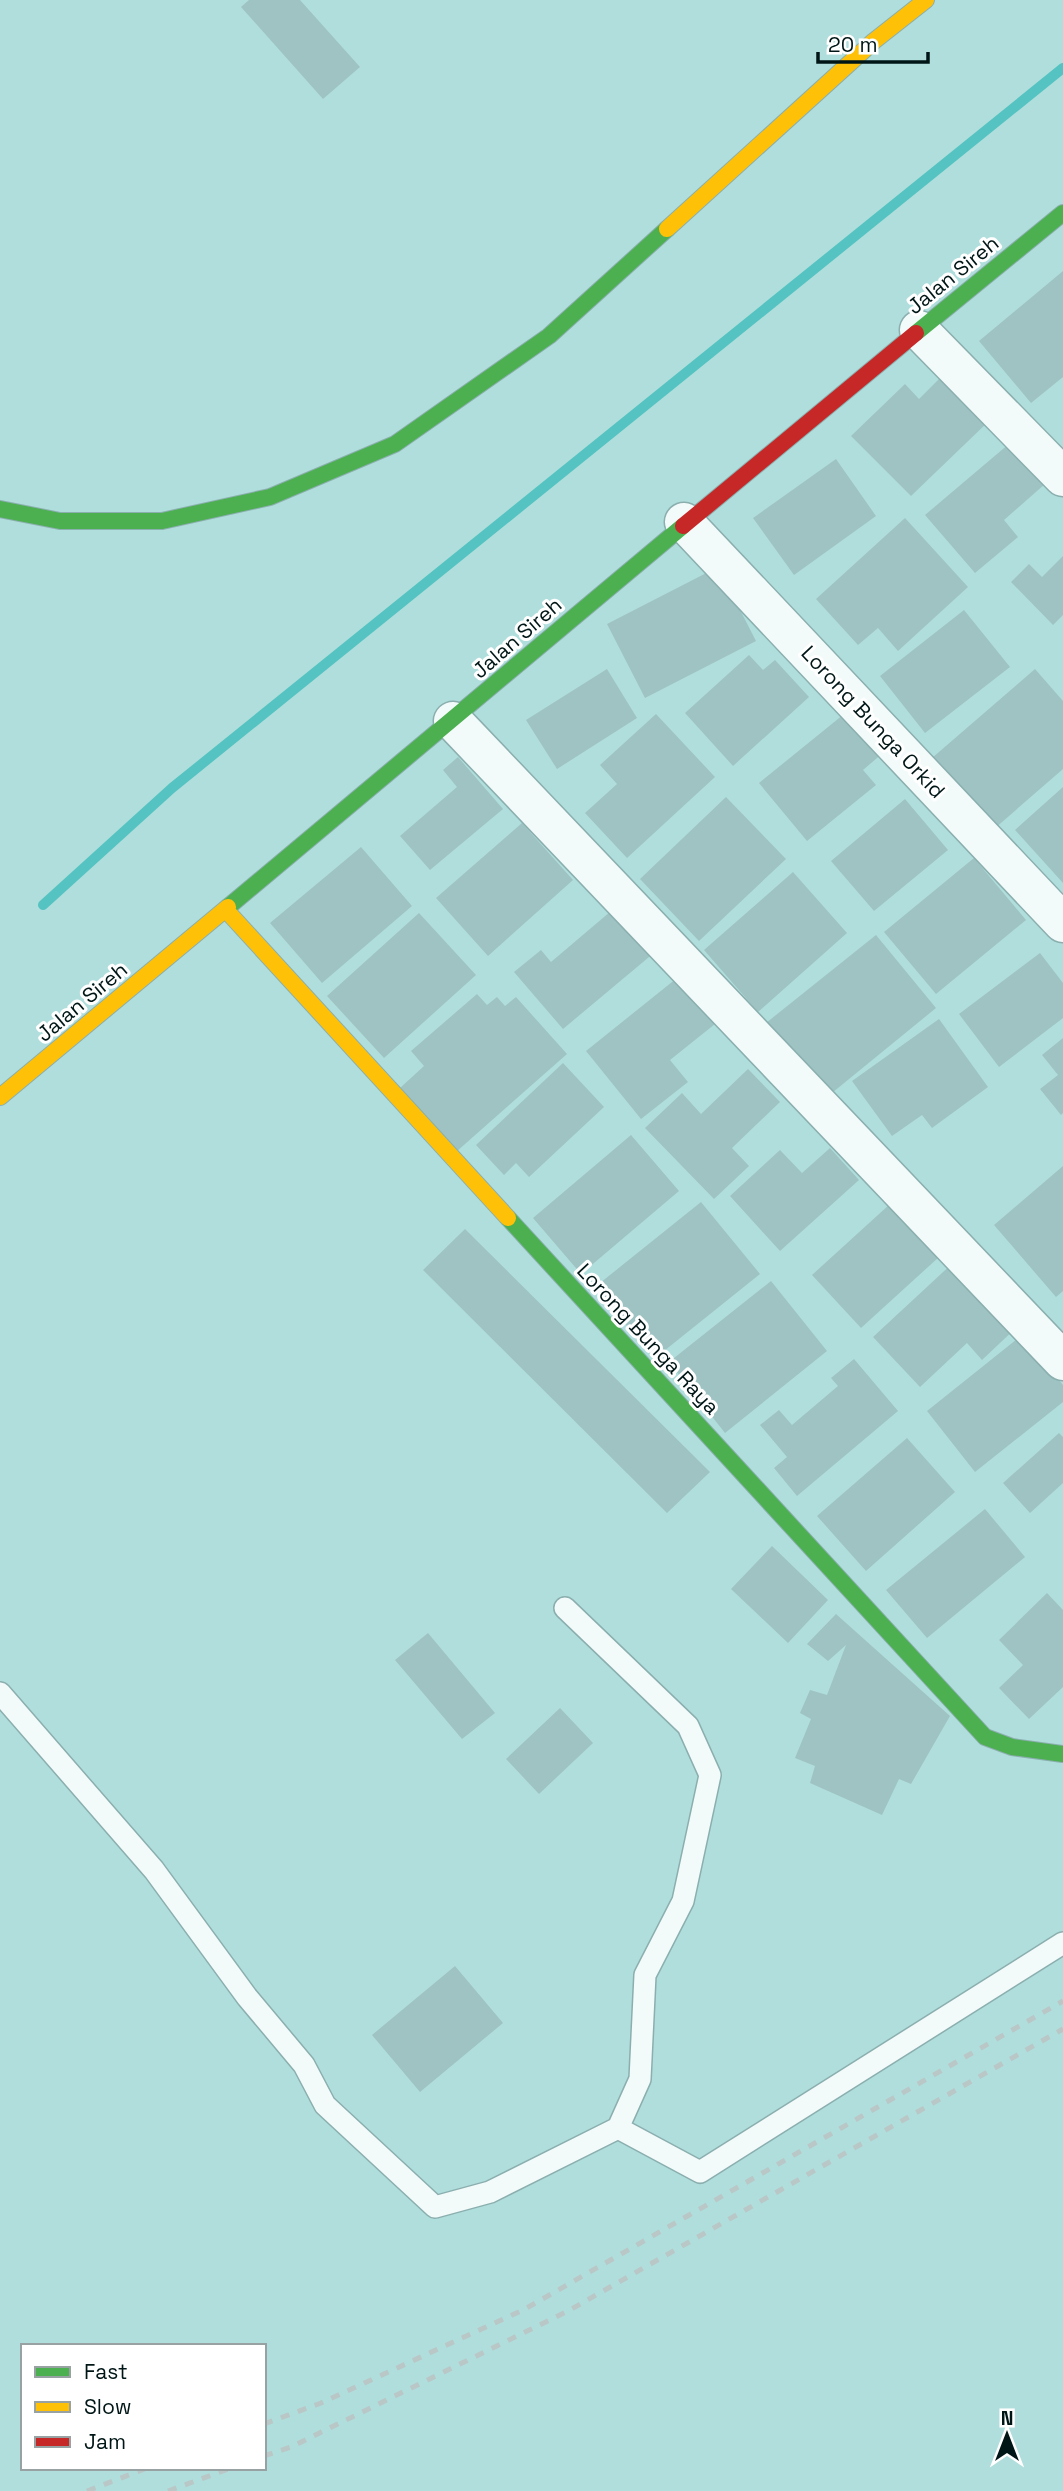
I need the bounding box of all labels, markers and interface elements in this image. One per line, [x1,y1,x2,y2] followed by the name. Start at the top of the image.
[818,21,928,65] scale bar
[828,31,878,58] text: 20 m
[901,229,1004,320] street label: Jalan Sireh
[466,591,567,684] street label: Jalan Sireh
[796,640,951,804] street label: Lorong Bunga Orkid
[31,956,133,1047] street label: Jalan Sireh
[571,1257,725,1420] street label: Lorong Bunga Raya
[21,2344,266,2470] legend
[84,2358,128,2385] text: Fast
[84,2393,132,2420] text: Slow
[972,2400,1042,2470] north arrow
[1001,2406,1013,2431] text: N
[84,2428,126,2455] text: Jam

